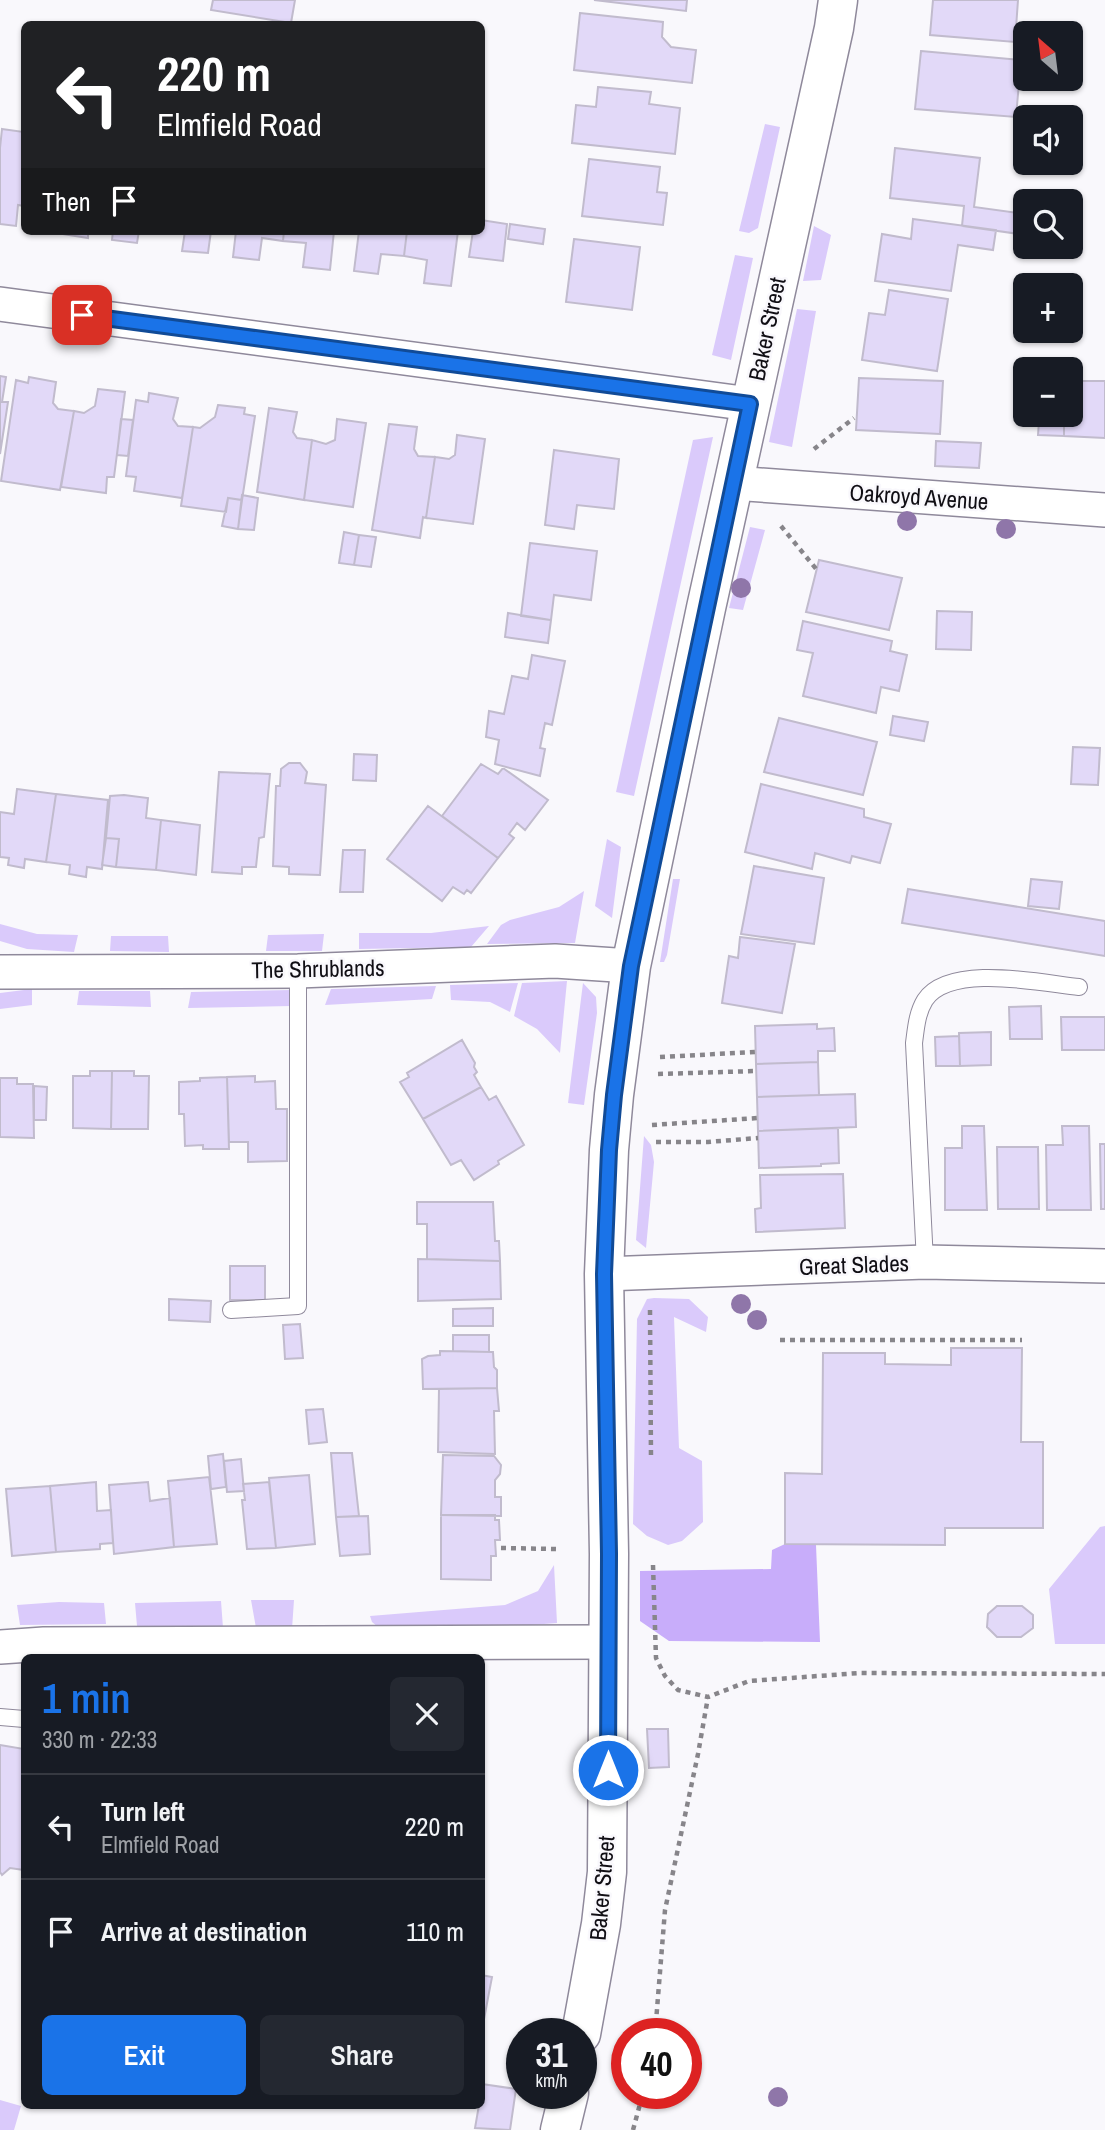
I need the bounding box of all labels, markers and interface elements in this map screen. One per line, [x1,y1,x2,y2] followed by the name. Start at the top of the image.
[1013,21,1083,91] north arrow
[1013,21,1083,427] map controls
[157,40,271,106] text: 220 m
[42,49,133,140] icon: left
[157,103,322,146] text: Elmfield Road
[1013,105,1083,175] button: sound
[105,182,143,220] icon: arrive
[42,184,91,219] text: Then
[1013,189,1083,259] button: search
[1013,273,1083,343] button: +
[740,274,793,383] street label: Baker Street
[52,285,112,345] pin
[63,296,101,334] icon: arrive
[1013,357,1083,427] button: −
[849,476,990,517] street label: Oakroyd Avenue
[251,952,385,985] street label: The Shrublands
[798,1247,910,1282] street label: Great Slades
[42,1670,131,1726] text: 1 min
[390,1677,464,1751] button: close
[42,1724,157,1755] text: 330 m · 22:33
[571,1733,645,1807] position arrow
[101,1794,185,1829] text: Turn left
[42,1808,80,1846] icon: left
[405,1809,464,1844] text: 220 m
[101,1829,219,1860] text: Elmfield Road
[581,1834,622,1942] street label: Baker Street
[42,1913,80,1951] icon: arrive
[101,1914,307,1949] text: Arrive at destination
[406,1914,464,1949] text: 110 m
[42,2015,246,2095] button: Exit
[260,2015,464,2095] button: Share
[611,2018,702,2109] speed limit sign: 40
[536,2031,567,2078] text: 31
[536,2068,568,2093] text: km/h

